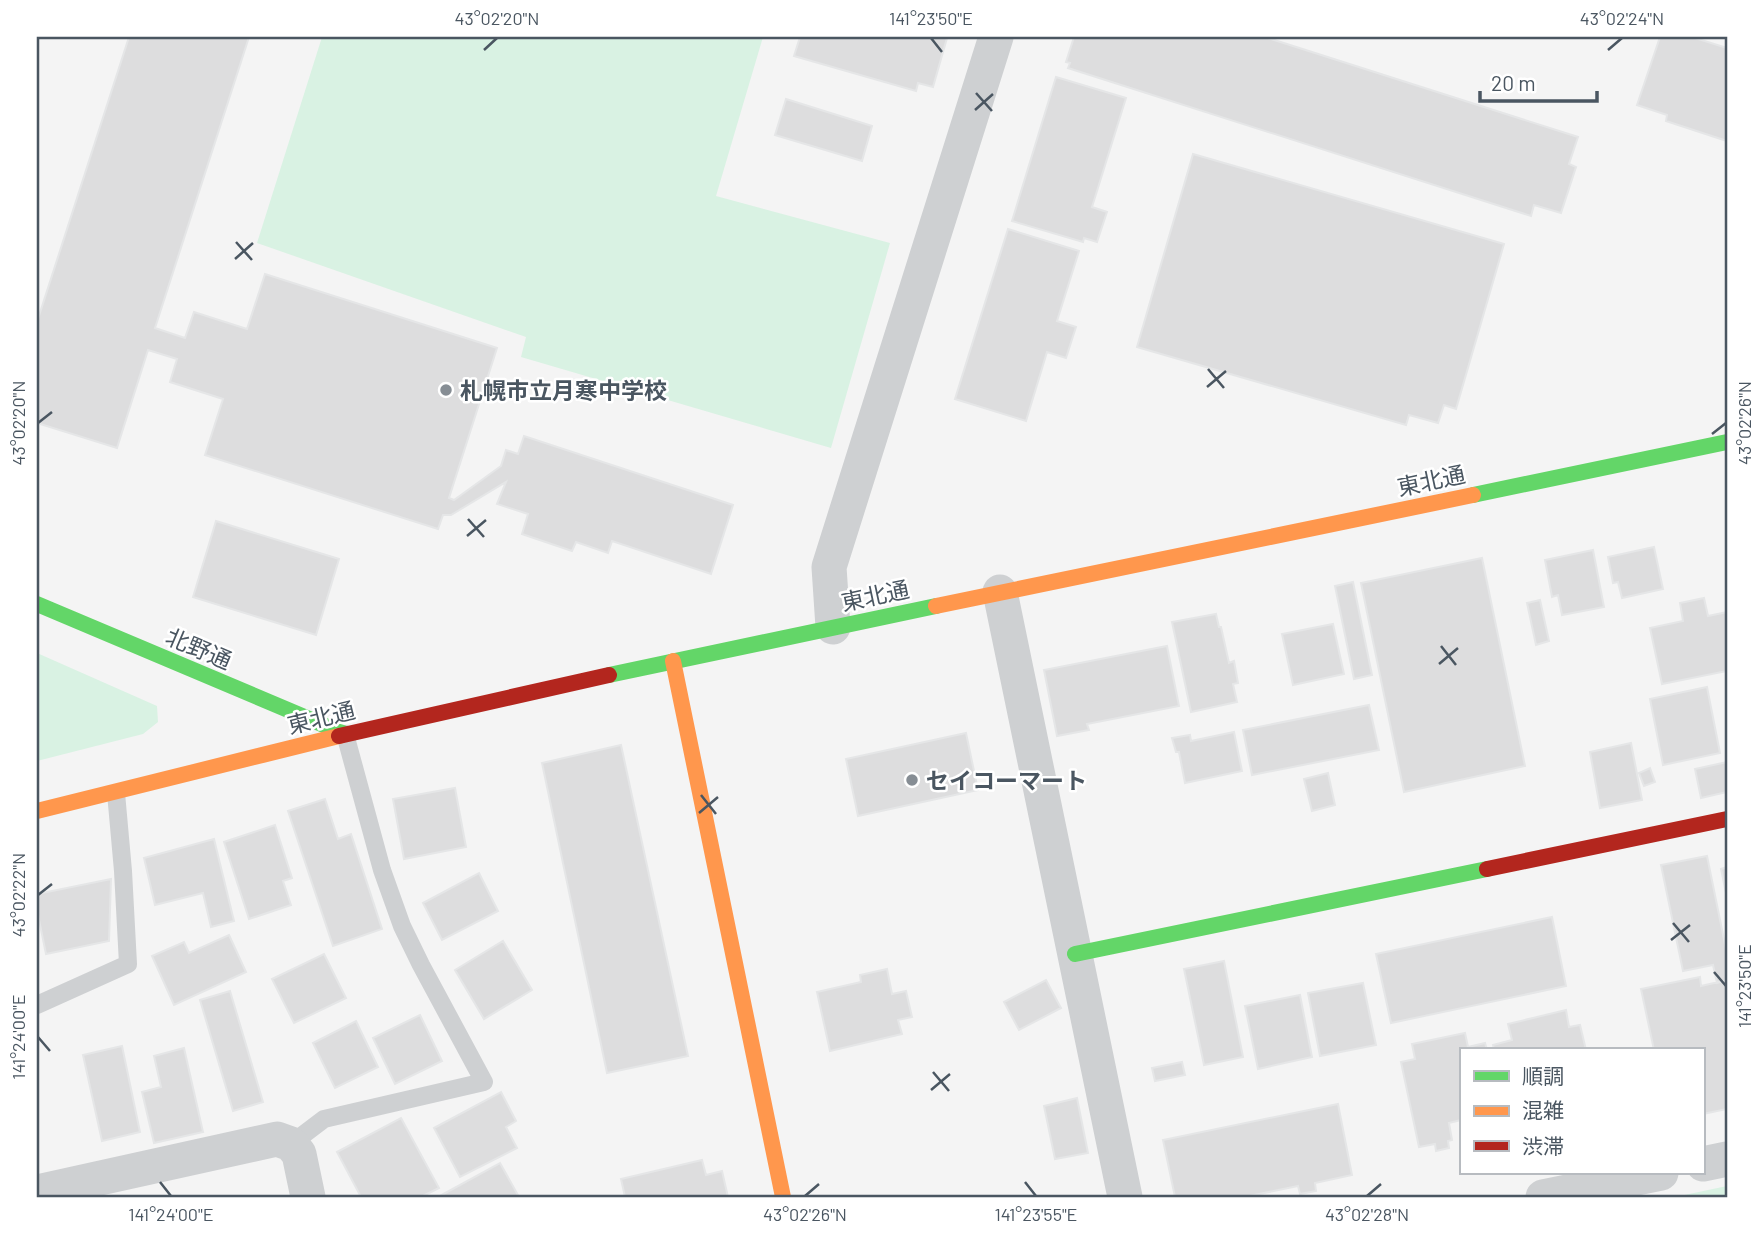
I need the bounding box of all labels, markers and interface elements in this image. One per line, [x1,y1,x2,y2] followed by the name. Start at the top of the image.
[455,7,539,29] text: 43°02'20"N
[889,7,973,29] text: 141°23'50"E
[1580,7,1664,29] text: 43°02'24"N
[1480,60,1598,104] scale bar
[1491,70,1536,95] text: 20 m
[460,376,667,404] place label: 札幌市立月寒中学校
[7,381,29,465] text: 43°02'20"N
[1733,381,1755,465] text: 43°02'26"N
[438,382,454,398] marker: 札幌市立月寒中学校
[1394,459,1468,501] street label: 東北通
[838,574,912,616] street label: 東北通
[162,622,236,674] street label: 北野通
[284,695,358,739] street label: 東北通
[926,766,1087,794] place label: セイコーマート
[904,772,920,788] marker: セイコーマート
[7,853,29,937] text: 43°02'22"N
[1733,944,1755,1028] text: 141°23'50"E
[7,994,29,1080] text: 141°24'00"E
[1460,1048,1704,1174] legend
[1522,1063,1564,1088] text: 順調
[1522,1097,1564,1122] text: 混雑
[1522,1133,1564,1158] text: 渋滞
[128,1203,214,1225] text: 141°24'00"E
[763,1203,847,1225] text: 43°02'26"N
[994,1203,1078,1225] text: 141°23'55"E
[1325,1203,1409,1225] text: 43°02'28"N

